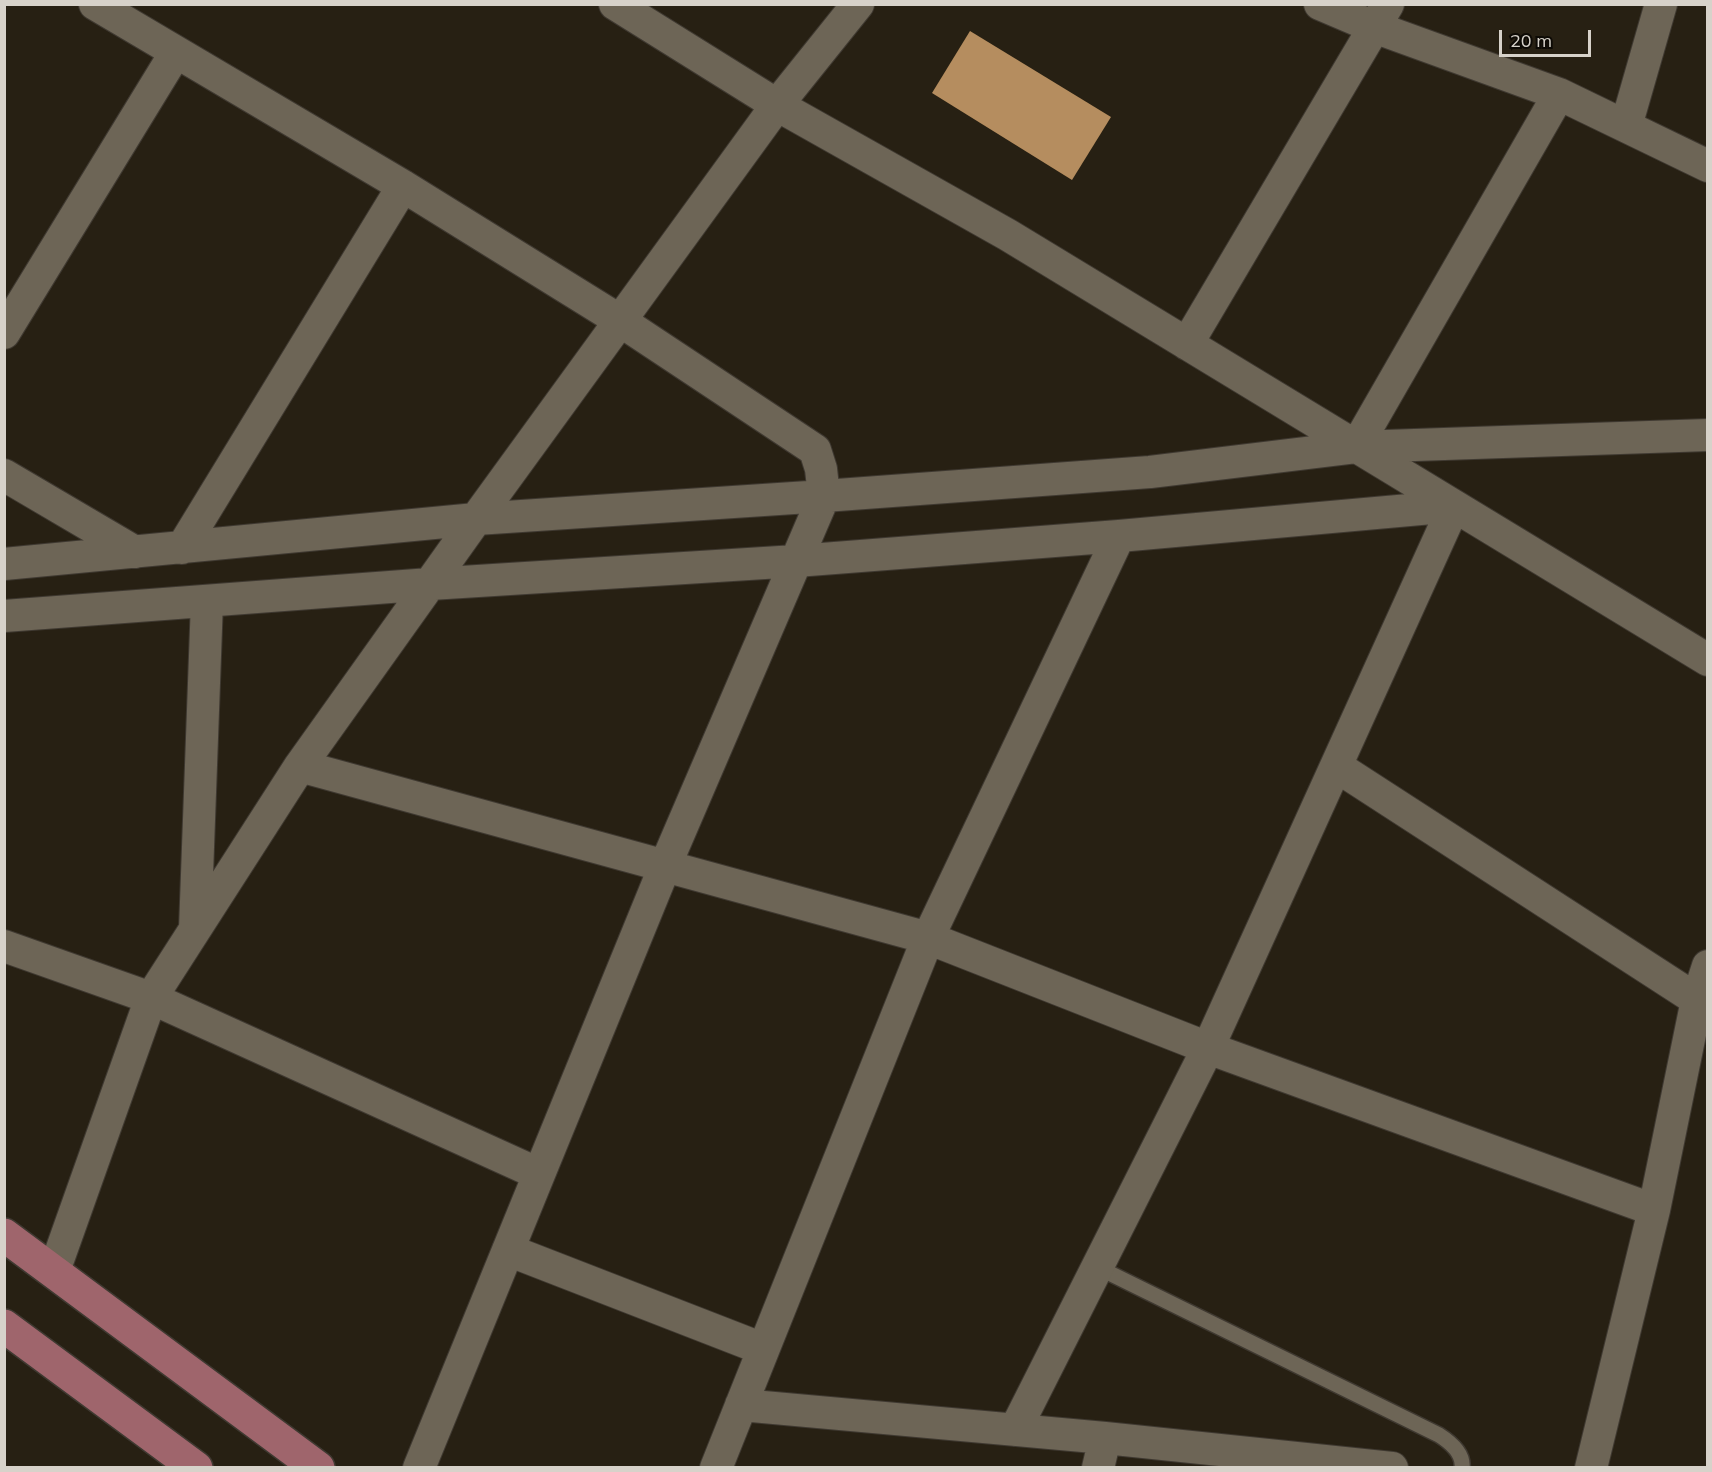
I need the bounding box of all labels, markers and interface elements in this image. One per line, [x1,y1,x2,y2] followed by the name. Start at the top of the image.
[1502,18,1594,56] scale bar
[1510,29,1552,52] text: 20 m

